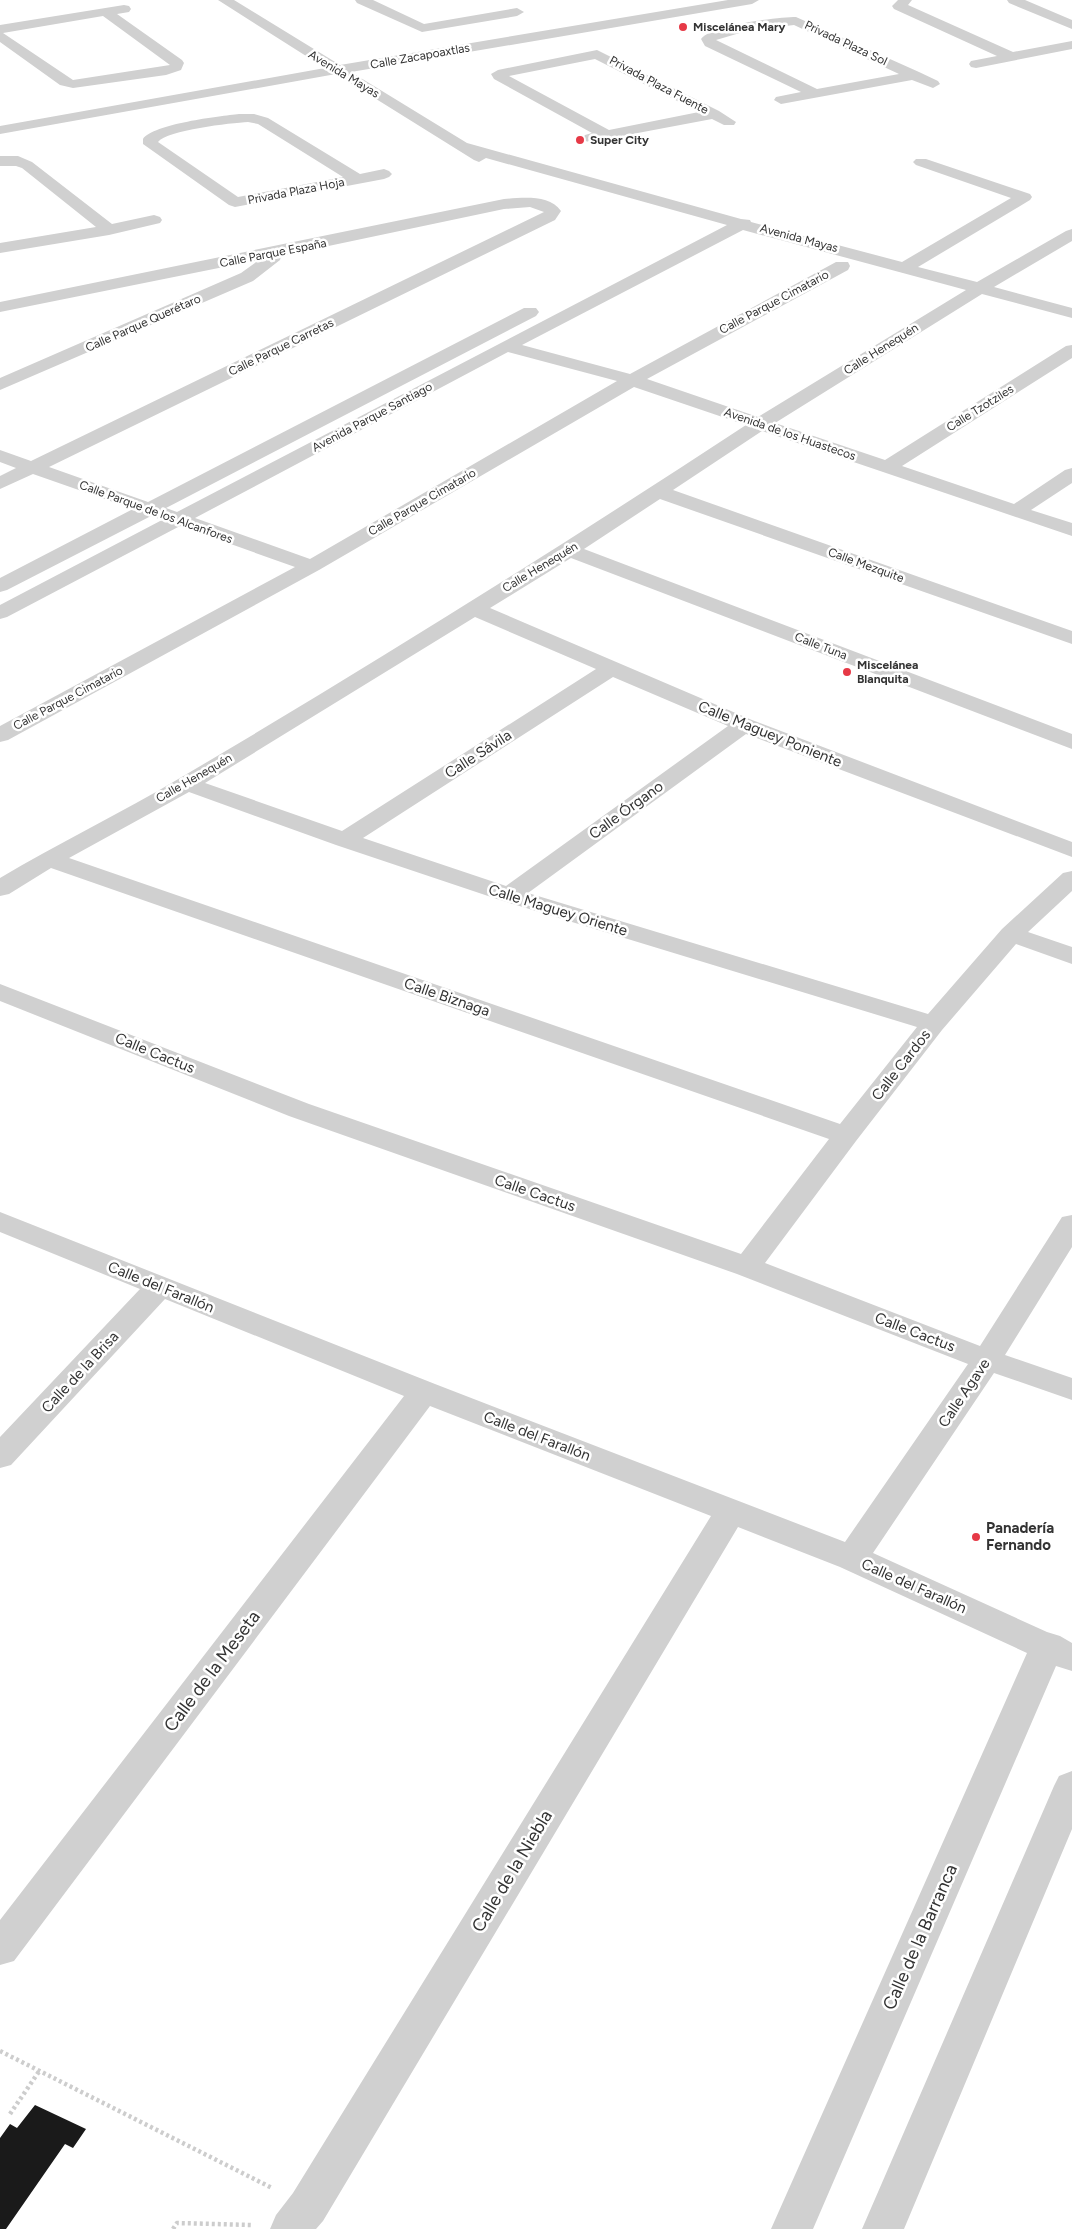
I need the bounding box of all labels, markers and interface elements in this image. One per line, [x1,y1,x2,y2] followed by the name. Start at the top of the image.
[802,18,890,68] street label: Privada Plaza Sol
[693,20,785,34] place label: Miscelánea Mary
[677,21,689,33] marker: Miscelánea Mary
[369,40,471,72] street label: Calle Zacapoaxtlas
[306,47,382,101] street label: Avenida Mayas
[607,53,711,117] street label: Privada Plaza Fuente
[590,133,649,147] place label: Super City
[574,134,586,146] marker: Super City
[247,175,345,207] street label: Privada Plaza Hoja
[758,221,840,255] street label: Avenida Mayas
[218,236,328,270] street label: Calle Parque España
[717,267,831,337] street label: Calle Parque Cimatario
[83,291,203,355] street label: Calle Parque Querétaro
[226,315,336,379] street label: Calle Parque Carretas
[841,320,921,378] street label: Calle Henequén
[310,379,434,455] street label: Avenida Parque Santiago
[944,382,1017,434] street label: Calle Tzotziles
[722,405,858,463] street label: Avenida de los Huastecos
[366,465,478,539] street label: Calle Parque Cimatario
[77,478,235,546] street label: Calle Parque de los Alcanfores
[500,539,580,595] street label: Calle Henequén
[826,545,906,585] street label: Calle Mezquite
[793,630,849,662] street label: Calle Tuna
[857,658,918,686] place label: Miscelánea Blanquita
[11,663,125,733] street label: Calle Parque Cimatario
[841,666,853,678] marker: Miscelánea Blanquita
[695,697,845,771] street label: Calle Maguey Poniente
[441,726,515,782] street label: Calle Sávila
[154,750,235,805] street label: Calle Henequén
[585,777,667,843] street label: Calle Órgano
[486,880,630,940] street label: Calle Maguey Oriente
[402,974,492,1020] street label: Calle Biznaga
[868,1026,934,1104] street label: Calle Cardos
[112,1029,198,1077] street label: Calle Cactus
[492,1171,578,1215] street label: Calle Cactus
[105,1257,217,1317] street label: Calle del Farallón
[872,1308,958,1356] street label: Calle Cactus
[38,1328,122,1416] street label: Calle de la Brisa
[934,1355,994,1431] street label: Calle Agave
[481,1407,593,1465] street label: Calle del Farallón
[986,1519,1054,1554] place label: Panadería Fernando
[970,1531,982,1543] marker: Panadería Fernando
[859,1555,969,1617] street label: Calle del Farallón
[159,1606,265,1736] street label: Calle de la Meseta
[467,1806,557,1936] street label: Calle de la Niebla
[878,1861,962,2013] street label: Calle de la Barranca

